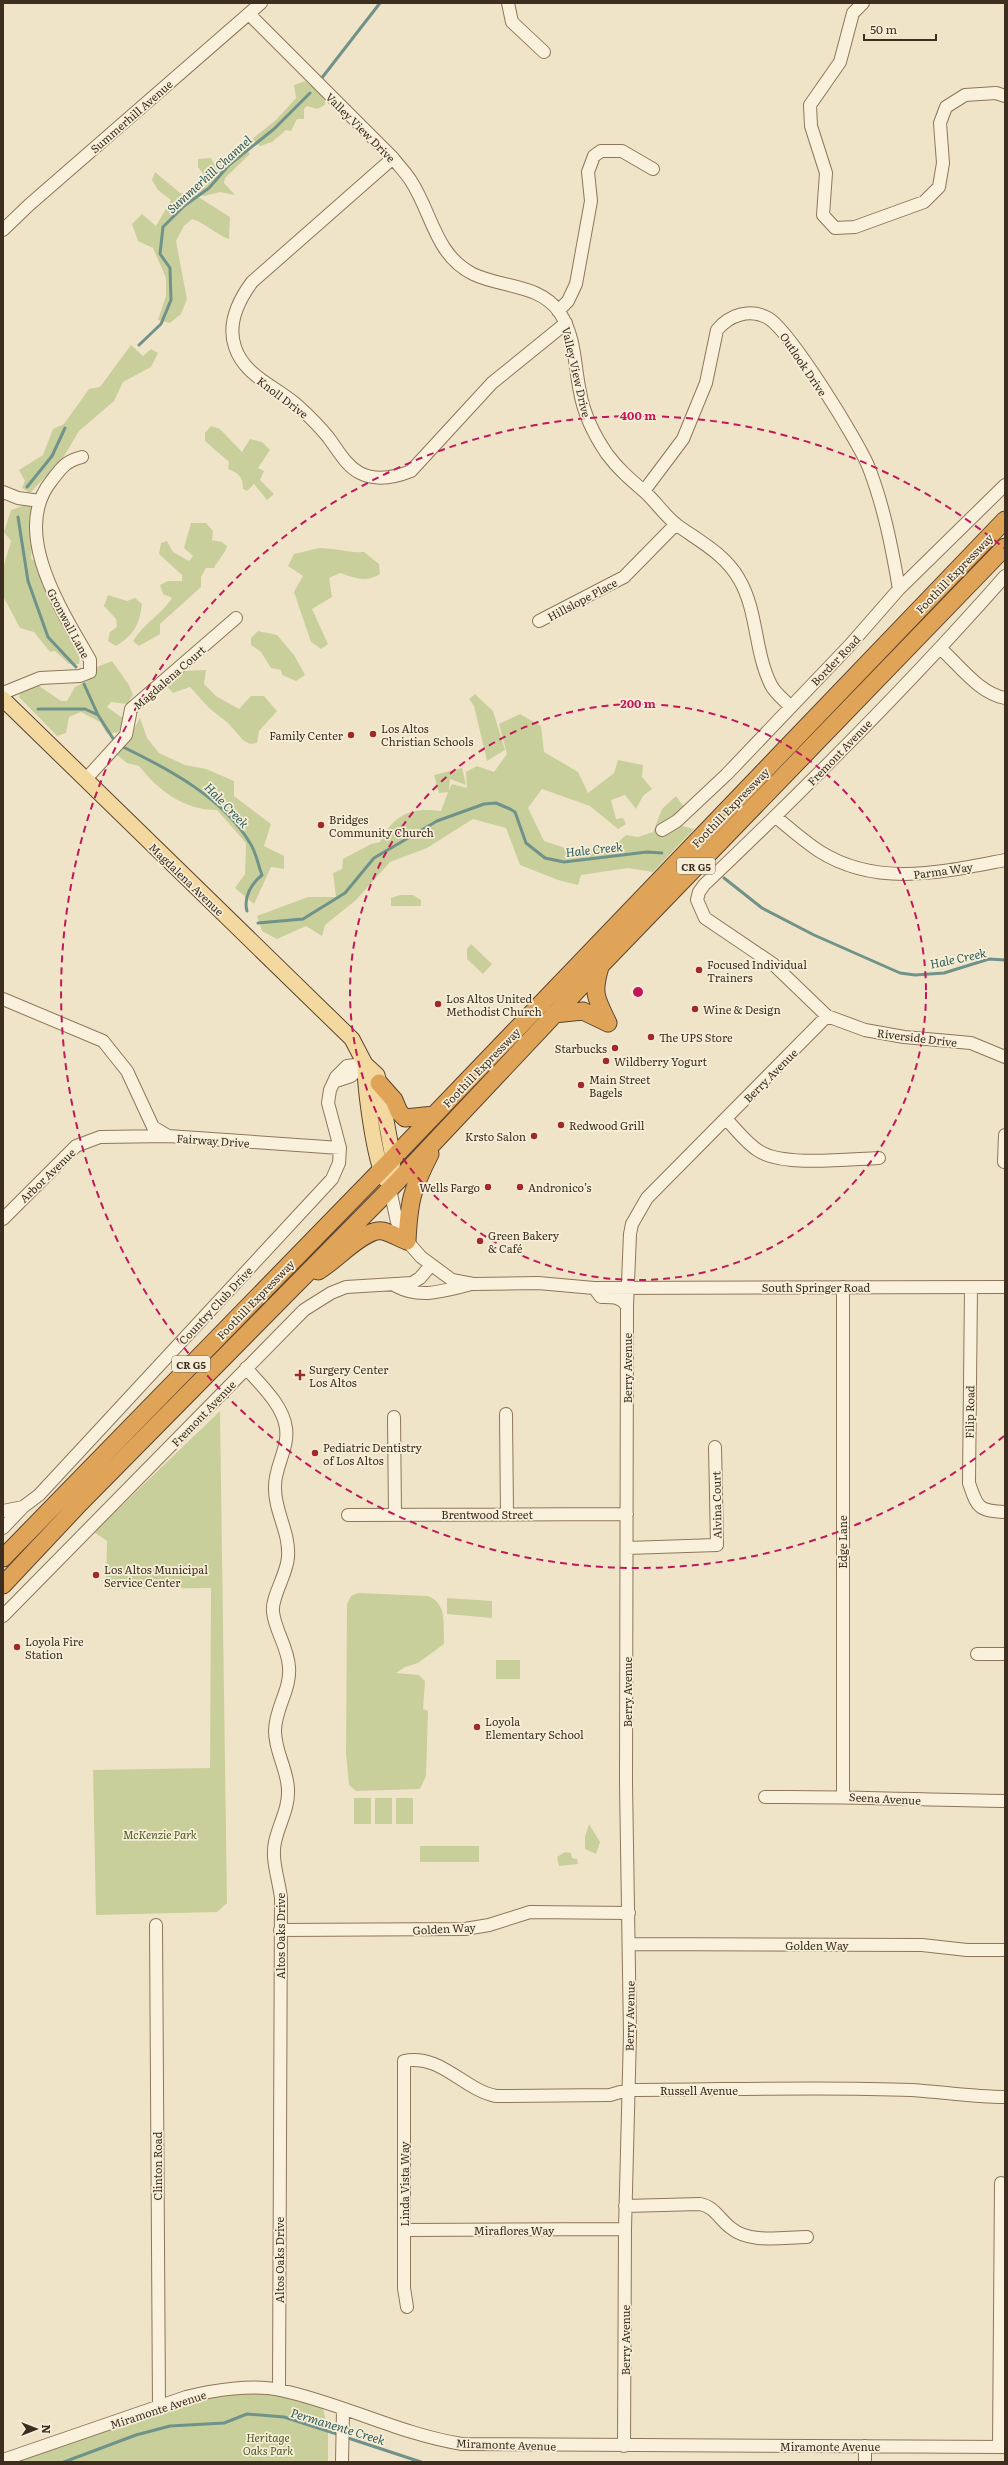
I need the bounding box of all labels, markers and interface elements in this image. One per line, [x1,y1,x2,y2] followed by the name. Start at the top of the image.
[864,16,936,42] scale bar
[870,20,897,38] text: 50 m
[86,76,176,156] street label: Summerhill Avenue
[323,89,400,166] street label: Valley View Drive
[163,130,256,217] water label: Summerhill Channel
[559,325,595,419] street label: Valley View Drive
[777,329,831,399] street label: Outlook Drive
[254,372,312,422] street label: Knoll Drive
[620,406,656,424] text: 400 m
[912,529,997,617] street label: Foothill Expressway
[544,574,620,624] street label: Hillslope Place
[44,585,94,661] street label: Gronwall Lane
[807,631,864,689] street label: Border Road
[130,641,209,713] street label: Magdalena Court
[620,694,656,712] text: 200 m
[803,715,875,789] street label: Fremont Avenue
[381,720,474,749] place label: Los Altos Christian Schools
[269,727,344,743] place label: Family Center
[368,729,378,739] marker: Los Altos Christian Schools
[346,730,356,740] marker: Family Center
[688,763,773,851] street label: Foothill Expressway
[201,778,254,832] water label: Hale Creek
[329,811,434,840] place label: Bridges Community Church
[316,820,326,830] marker: Bridges Community Church
[565,837,624,861] water label: Hale Creek
[146,839,228,919] street label: Magdalena Avenue
[677,858,715,874] road number: CR G5
[912,858,974,882] street label: Parma Way
[928,943,988,973] water label: Hale Creek
[707,956,807,985] place label: Focused Individual Trainers
[694,965,704,975] marker: Focused Individual Trainers
[631,985,645,999] centre of rings
[446,990,542,1019] place label: Los Altos United Methodist Church
[433,999,443,1009] marker: Los Altos United Methodist Church
[703,1001,781,1017] place label: Wine & Design
[690,1004,700,1014] marker: Wine & Design
[439,1023,524,1111] street label: Foothill Expressway
[876,1024,958,1050] street label: Riverside Drive
[659,1029,733,1045] place label: The UPS Store
[646,1032,656,1042] marker: The UPS Store
[555,1040,607,1056] place label: Starbucks
[610,1043,620,1053] marker: Starbucks
[739,1044,801,1106] street label: Berry Avenue
[614,1053,708,1069] place label: Wildberry Yogurt
[601,1056,611,1066] marker: Wildberry Yogurt
[589,1071,651,1100] place label: Main Street Bagels
[576,1080,586,1090] marker: Main Street Bagels
[569,1117,645,1133] place label: Redwood Grill
[556,1120,566,1130] marker: Redwood Grill
[465,1128,526,1144] place label: Krsto Salon
[176,1129,250,1151] street label: Fairway Drive
[529,1131,539,1141] marker: Krsto Salon
[16,1144,79,1206] street label: Arbor Avenue
[419,1179,480,1195] place label: Wells Fargo
[528,1179,591,1195] place label: Andronico’s
[483,1182,493,1192] marker: Wells Fargo
[515,1182,525,1192] marker: Andronico’s
[488,1227,560,1256] place label: Green Bakery & Café
[475,1236,485,1246] marker: Green Bakery & Café
[213,1255,298,1343] street label: Foothill Expressway
[175,1262,256,1348] street label: Country Club Drive
[762,1279,871,1295] street label: South Springer Road
[619,1332,635,1403] street label: Berry Avenue
[172,1356,210,1372] road number: CR G5
[309,1361,389,1390] place label: Surgery Center Los Altos
[294,1369,306,1381] marker: Surgery Center Los Altos
[167,1376,239,1450] street label: Fremont Avenue
[961,1385,977,1439] street label: Filip Road
[323,1439,422,1468] place label: Pediatric Dentistry of Los Altos
[310,1448,320,1458] marker: Pediatric Dentistry of Los Altos
[707,1470,725,1539] street label: Alvina Court
[441,1506,533,1522] street label: Brentwood Street
[834,1515,850,1569] street label: Edge Lane
[104,1561,208,1590] place label: Los Altos Municipal Service Center
[91,1570,101,1580] marker: Los Altos Municipal Service Center
[25,1633,84,1662] place label: Loyola Fire Station
[12,1642,22,1652] marker: Loyola Fire Station
[619,1656,635,1727] street label: Berry Avenue
[485,1713,584,1742] place label: Loyola Elementary School
[472,1722,482,1732] marker: Loyola Elementary School
[849,1788,922,1808] street label: Seena Avenue
[123,1826,197,1842] park label: McKenzie Park
[272,1892,288,1979] street label: Altos Oaks Drive
[412,1918,477,1938] street label: Golden Way
[785,1937,849,1953] street label: Golden Way
[620,1980,638,2051] street label: Berry Avenue
[660,2082,738,2098] street label: Russell Avenue
[149,2131,165,2200] street label: Clinton Road
[396,2141,412,2227] street label: Linda Vista Way
[271,2216,287,2303] street label: Altos Oaks Drive
[474,2222,555,2238] street label: Miraflores Way
[617,2304,633,2375] street label: Berry Avenue
[108,2386,208,2432] street label: Miramonte Avenue
[288,2403,388,2449] water label: Permanente Creek
[16,2409,56,2449] north arrow
[39,2424,55,2434] text: N
[243,2429,293,2458] park label: Heritage Oaks Park
[456,2434,557,2454] street label: Miramonte Avenue
[780,2438,880,2454] street label: Miramonte Avenue

